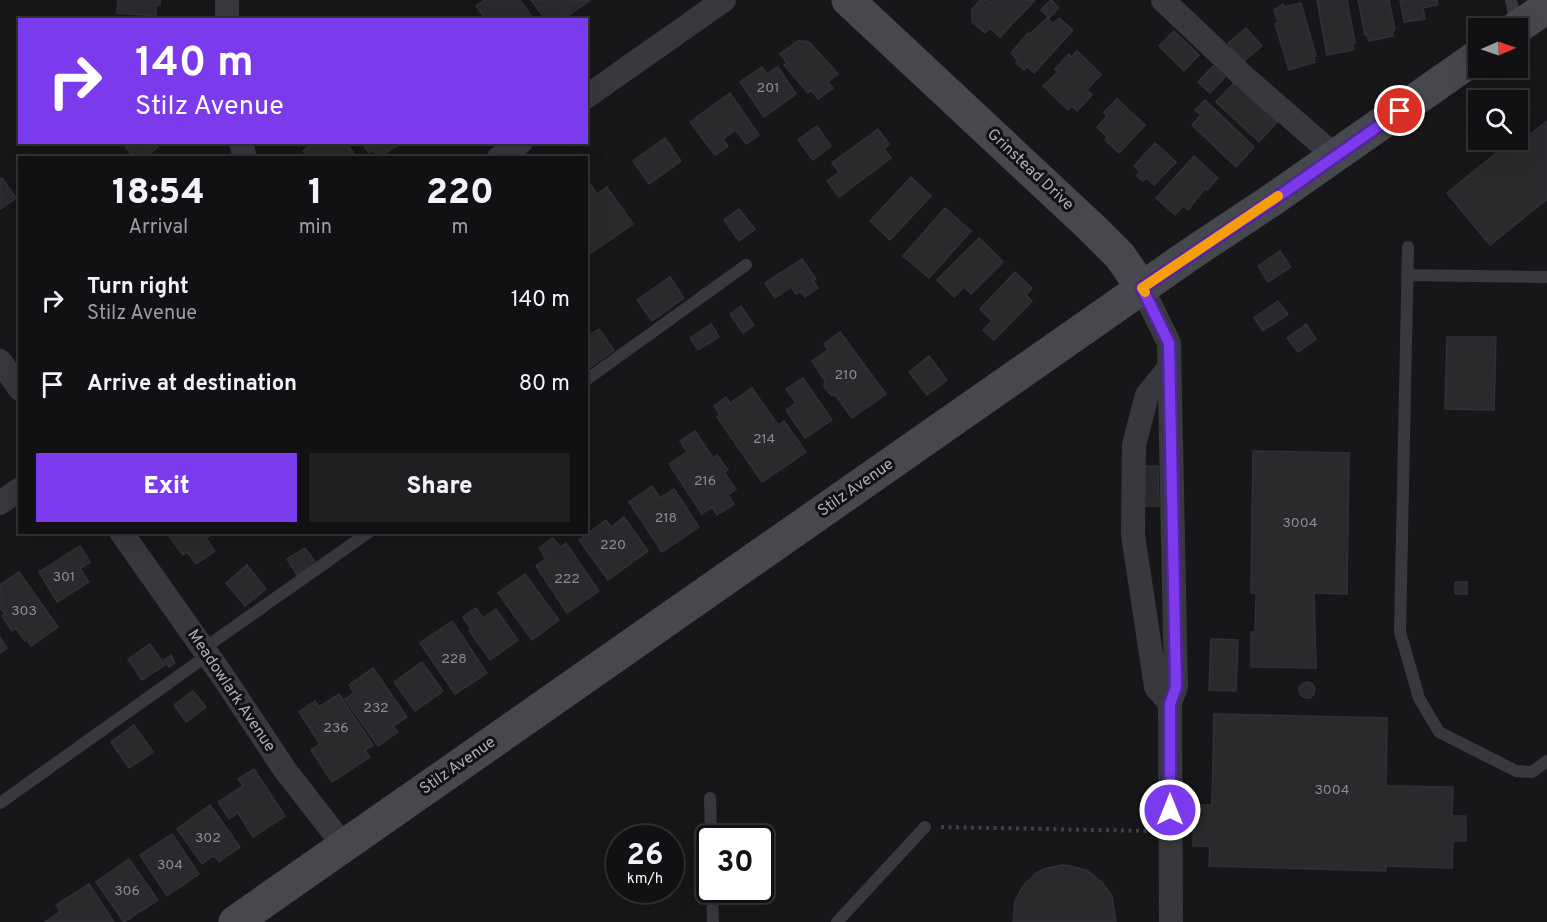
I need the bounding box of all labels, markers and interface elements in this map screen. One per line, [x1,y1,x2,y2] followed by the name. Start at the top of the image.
[1468,18,1528,78] north arrow
[1468,18,1528,150] map controls
[135,38,254,91] text: 140 m
[36,42,114,120] icon: right
[757,80,779,97] house number: 201
[1374,85,1425,136] pin
[135,90,284,124] text: Stilz Avenue
[1468,90,1528,150] button: search
[1383,94,1416,127] icon: arrive
[982,125,1078,215] street label: Grinstead Drive
[112,171,205,217] text: 18:54
[308,171,323,217] text: 1
[426,171,494,217] text: 220
[129,215,188,241] text: Arrival
[299,215,332,241] text: min
[451,215,468,241] text: m
[87,274,189,301] text: Turn right
[36,284,69,317] icon: right
[511,287,570,314] text: 140 m
[87,301,197,327] text: Stilz Avenue
[835,367,857,384] house number: 210
[36,368,69,401] icon: arrive
[87,371,297,398] text: Arrive at destination
[519,371,570,398] text: 80 m
[753,431,775,448] house number: 214
[36,453,297,522] button: Exit
[309,453,570,522] button: Share
[814,455,898,521] street label: Stilz Avenue
[694,473,716,490] house number: 216
[655,510,677,527] house number: 218
[1283,515,1317,532] house number: 3004
[600,537,626,554] house number: 220
[53,569,75,586] house number: 301
[554,571,580,588] house number: 222
[11,603,37,620] house number: 303
[183,626,279,756] street label: Meadowlark Avenue
[441,651,467,668] house number: 228
[363,700,389,717] house number: 232
[323,720,349,737] house number: 236
[416,733,500,799] street label: Stilz Avenue
[1138,778,1202,842] position arrow
[1315,782,1349,799] house number: 3004
[696,825,774,903] speed limit sign: 30
[195,830,221,847] house number: 302
[627,838,663,875] text: 26
[157,857,183,874] house number: 304
[627,870,663,889] text: km/h
[114,883,140,900] house number: 306

